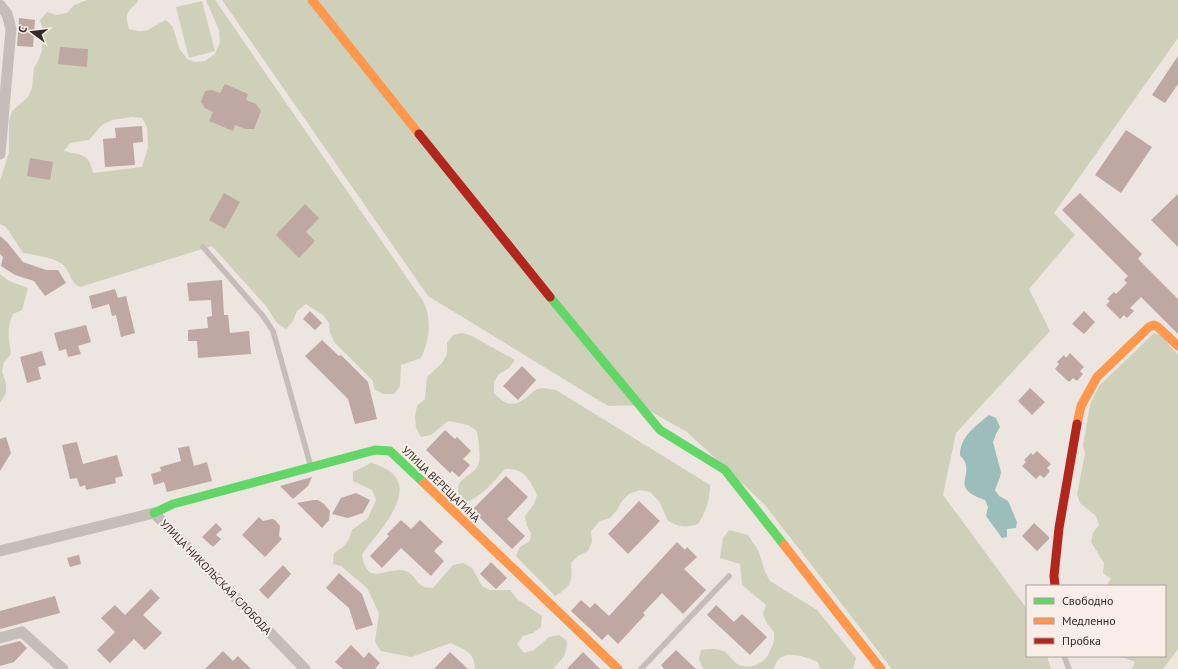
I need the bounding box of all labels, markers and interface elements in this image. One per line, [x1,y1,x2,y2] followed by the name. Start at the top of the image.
[12,12,52,52] north arrow
[15,25,30,34] text: С
[399,443,484,525] street label: УЛИЦА ВЕРЕЩАГИНА
[157,517,275,638] street label: УЛИЦА НИКОЛЬСКАЯ СЛОБОДА
[1026,585,1166,657] legend
[1062,593,1113,608] text: Свободно
[1062,613,1116,628] text: Медленно
[1062,633,1101,648] text: Пробка

